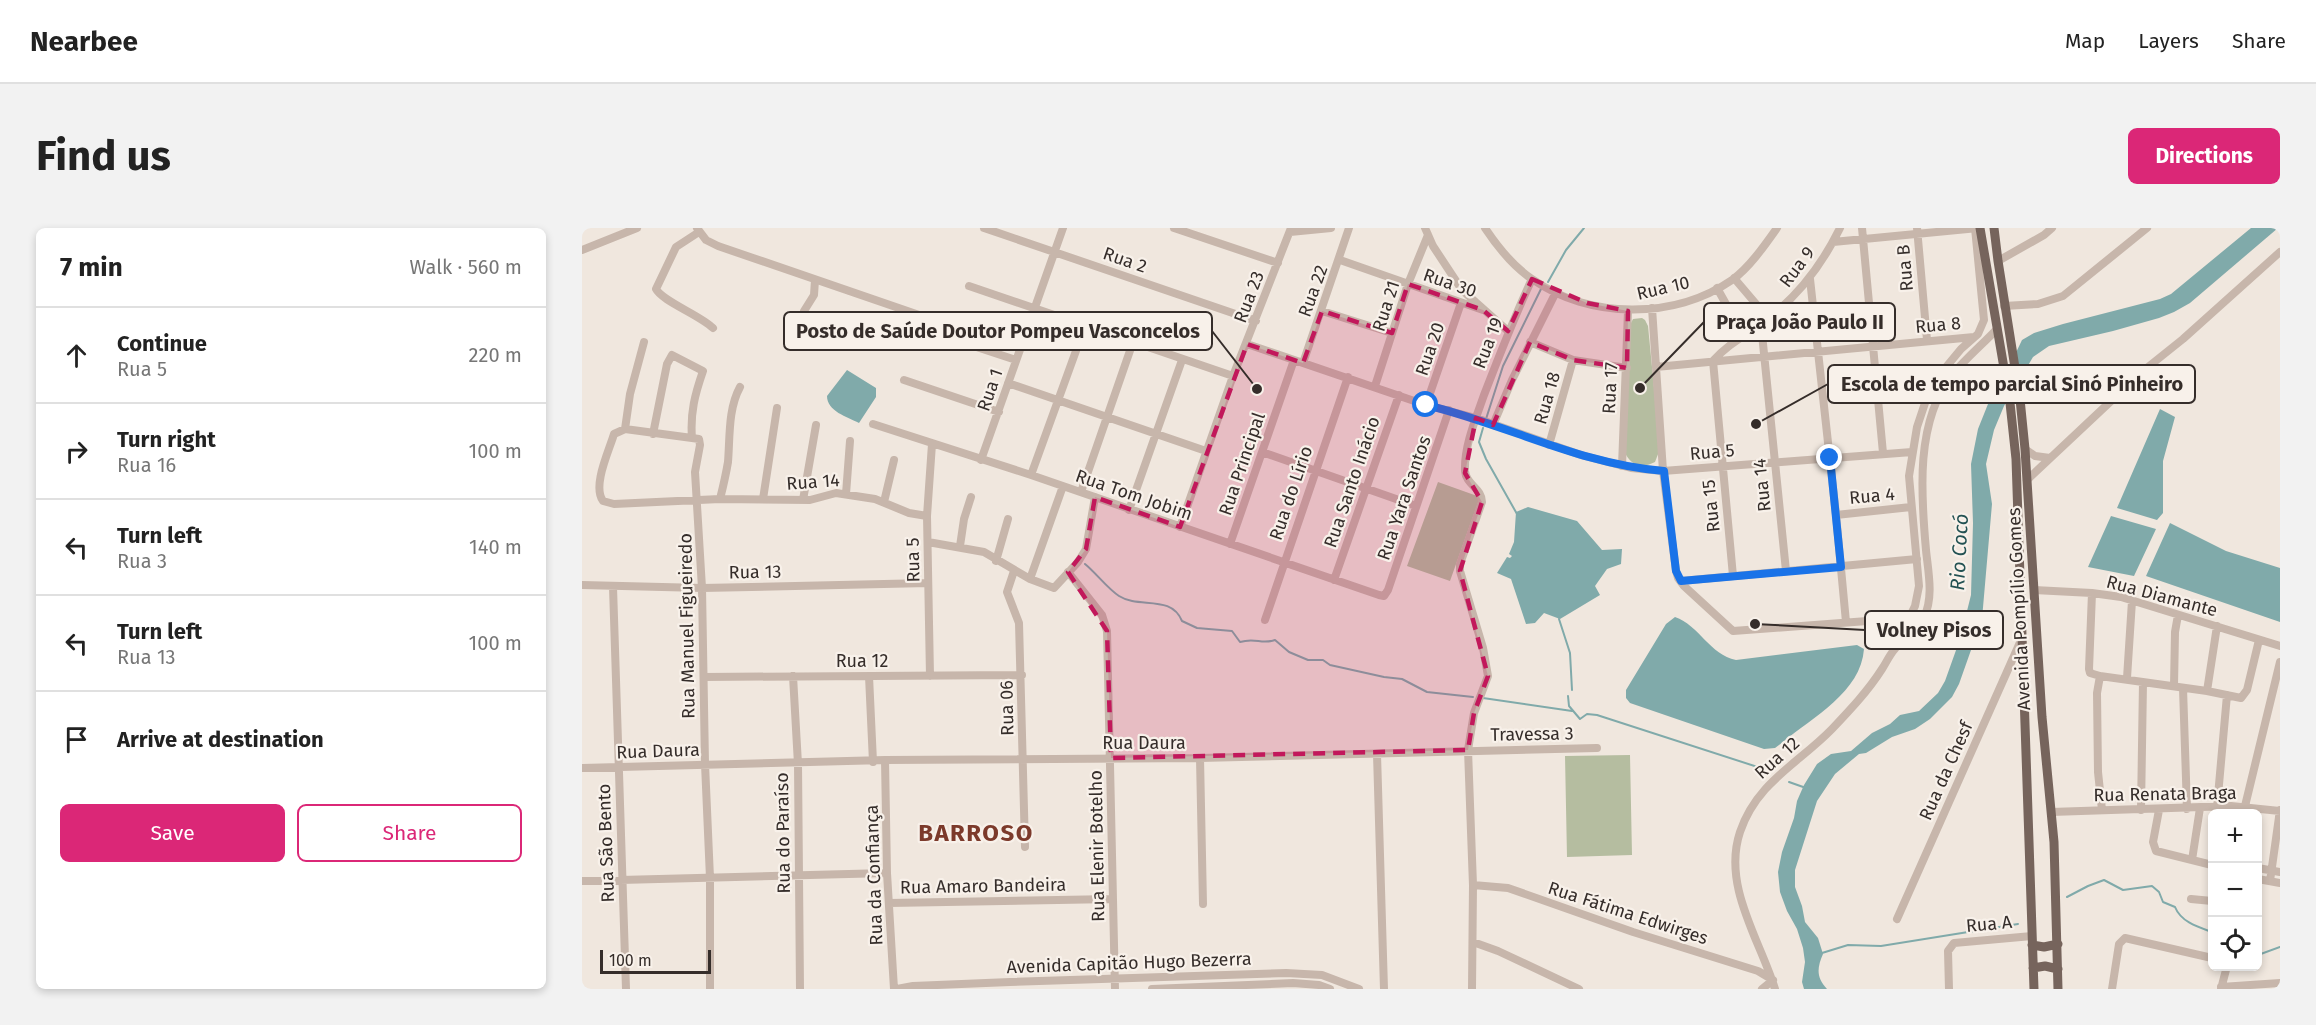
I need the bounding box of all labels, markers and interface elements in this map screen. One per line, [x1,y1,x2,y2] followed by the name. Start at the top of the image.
[30,25,138,58] text: Nearbee
[2065,28,2105,54] text: Map
[2138,28,2199,54] text: Layers
[2232,28,2286,54] text: Share
[2128,128,2280,184] button: Directions
[36,131,171,181] text: Find us
[1100,242,1150,278] street label: Rua 2
[1775,242,1819,292] street label: Rua 9
[1892,244,1918,292] street label: Rua B
[60,252,123,283] text: 7 min
[410,255,522,279] text: Walk · 560 m
[1293,262,1333,320] street label: Rua 22
[1420,264,1480,302] street label: Rua 30
[1229,268,1269,326] street label: Rua 23
[1634,271,1692,305] street label: Rua 10
[1367,278,1405,334] street label: Rua 21
[1704,303,1895,341] callout: Praça João Paulo II
[1716,310,1884,334] text: Praça João Paulo II
[784,312,1212,350] callout: Posto de Saúde Doutor Pompeu Vasconcelos
[1914,312,1962,338] street label: Rua 8
[1468,314,1508,372] street label: Rua 19
[796,319,1200,343] text: Posto de Saúde Doutor Pompeu Vasconcelos
[1411,319,1449,379] street label: Rua 20
[117,330,207,357] text: Continue
[60,339,93,372] icon: ahead
[469,343,522,367] text: 220 m
[117,357,167,381] text: Rua 5
[1598,362,1622,414] street label: Rua 17
[1828,365,2195,403] callout: Escola de tempo parcial Sinó Pinheiro
[972,366,1008,414] street label: Rua 1
[1529,369,1565,427] street label: Rua 18
[1841,372,2183,396] text: Escola de tempo parcial Sinó Pinheiro
[1412,391,1438,417] route start
[1214,410,1270,518] street label: Rua Principal
[1319,413,1385,551] street label: Rua Santo Inácio
[117,426,216,453] text: Turn right
[1372,433,1436,563] street label: Rua Yara Santos
[60,435,93,468] icon: right
[469,439,522,463] text: 100 m
[1689,439,1735,465] street label: Rua 5
[1265,443,1317,543] street label: Rua do Lírio
[1816,444,1842,470] route end
[117,453,176,477] text: Rua 16
[1748,457,1776,513] street label: Rua 14
[1073,465,1195,525] street label: Rua Tom Jobim
[786,469,841,495] street label: Rua 14
[1697,479,1725,533] street label: Rua 15
[1848,483,1896,509] street label: Rua 4
[2003,507,2035,711] street label: Avenida Pompílio Gomes
[1945,513,1973,591] water label: Rio Cocó
[117,522,202,549] text: Turn left
[60,531,93,564] icon: left
[674,533,700,719] street label: Rua Manuel Figueiredo
[469,535,522,559] text: 140 m
[902,537,924,583] street label: Rua 5
[117,549,167,573] text: Rua 3
[728,561,782,583] street label: Rua 13
[2104,571,2220,621] street label: Rua Diamante
[1865,611,2003,649] callout: Volney Pisos
[117,618,202,645] text: Turn left
[1876,618,1992,642] text: Volney Pisos
[60,627,93,660] icon: left
[469,631,522,655] text: 100 m
[117,645,176,669] text: Rua 13
[836,650,888,672] street label: Rua 12
[996,680,1018,736] street label: Rua 06
[1914,716,1978,824] street label: Rua da Chesf
[1490,722,1574,746] street label: Travessa 3
[60,723,93,756] icon: arrive
[117,726,324,753] text: Arrive at destination
[1102,732,1186,754] street label: Rua Daura
[1750,732,1804,784] street label: Rua 12
[616,739,700,763] street label: Rua Daura
[1085,770,1109,922] street label: Rua Elenir Botelho
[771,772,795,894] street label: Rua do Paraíso
[2093,782,2237,806] street label: Rua Renata Braga
[593,783,619,903] street label: Rua São Bento
[60,804,285,862] button: Save
[297,804,522,862] button: Share
[861,804,887,946] street label: Rua da Confiança
[2208,809,2262,971] map controls
[2208,809,2262,863] button: +
[918,819,1034,847] district label: BARROSO
[2208,863,2262,917] button: −
[900,874,1066,898] street label: Rua Amaro Bandeira
[1545,877,1711,949] street label: Rua Fátima Edwirges
[1965,911,2014,937] street label: Rua A
[2208,917,2262,971] button: locate
[600,947,711,974] scale bar
[1006,948,1252,978] street label: Avenida Capitão Hugo Bezerra
[609,951,652,970] text: 100 m

